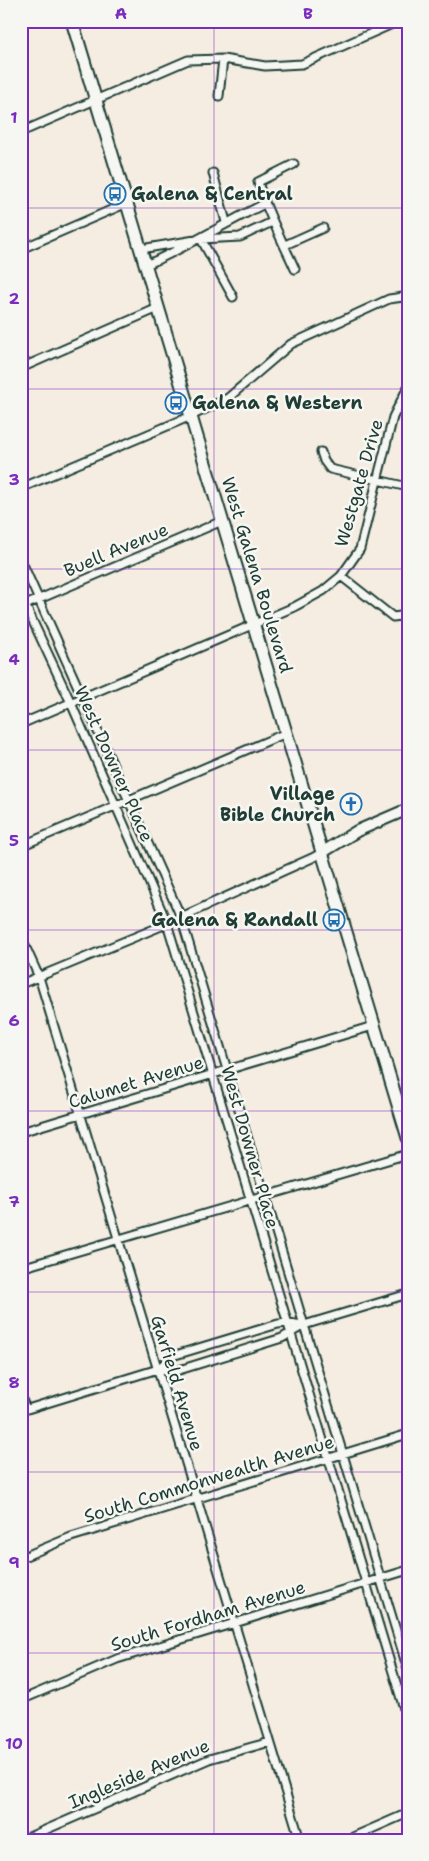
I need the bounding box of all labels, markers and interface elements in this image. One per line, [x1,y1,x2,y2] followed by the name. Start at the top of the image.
[115,3,127,24] text: A
[303,3,313,24] text: B
[10,107,18,128] text: 1
[103,182,127,206] bus stop icon: Galena & Central
[131,182,293,206] place label: Galena & Central
[8,288,20,309] text: 2
[164,391,188,415] bus stop icon: Galena & Western
[192,391,362,415] place label: Galena & Western
[329,416,389,550] street label: Westgate Drive
[8,469,20,490] text: 3
[216,474,298,676] street label: West Galena Boulevard
[60,517,172,583] street label: Buell Avenue
[8,649,20,670] text: 4
[69,682,159,846] street label: West Downer Place
[220,782,335,827] place label: Village Bible Church
[339,792,363,816] church icon: Village Bible Church
[9,830,19,851] text: 5
[151,908,318,932] place label: Galena & Randall
[322,908,346,932] bus stop icon: Galena & Randall
[8,1010,20,1031] text: 6
[65,1050,207,1114] street label: Calumet Avenue
[215,1063,285,1231] street label: West Downer Place
[8,1191,20,1212] text: 7
[145,1312,209,1454] street label: Garfield Avenue
[8,1372,20,1393] text: 8
[81,1429,337,1529] street label: South Commonwealth Avenue
[8,1552,20,1573] text: 9
[108,1575,308,1657] street label: South Fordham Avenue
[5,1733,23,1754] text: 10
[65,1733,213,1815] street label: Ingleside Avenue

